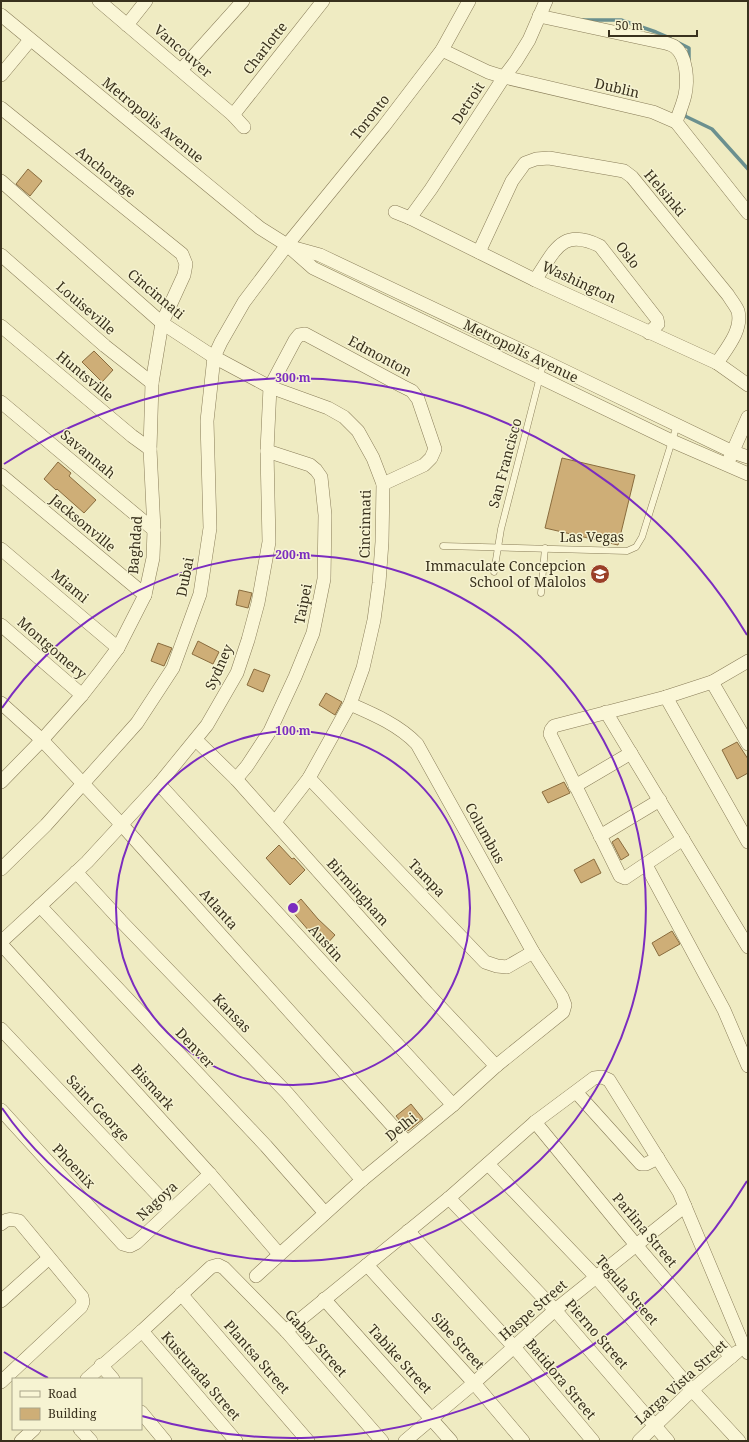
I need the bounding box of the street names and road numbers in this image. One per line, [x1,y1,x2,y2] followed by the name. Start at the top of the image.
[238,18,291,78] street label: Charlotte
[150,20,217,82] street label: Vancouver
[98,73,208,167] street label: Metropolis Avenue
[593,73,641,102] street label: Dublin
[447,78,488,127] street label: Detroit
[346,90,393,143] street label: Toronto
[72,142,140,202] street label: Anchorage
[640,165,691,220] street label: Helsinki
[612,237,645,272] street label: Oslo
[539,256,619,307] street label: Washington
[124,264,189,323] street label: Cincinnati
[53,277,120,339] street label: Louiseville
[461,314,582,387] street label: Metropolis Avenue
[345,331,415,380] street label: Edmonton
[53,346,118,405] street label: Huntsville
[483,416,526,510] street label: San Francisco
[57,425,120,482] street label: Savannah
[46,489,120,556] street label: Jacksonville
[354,489,375,559] street label: Cincinnati
[123,515,146,575] street label: Baghdad
[560,527,624,546] street label: Las Vegas
[171,555,198,598] street label: Dubai
[48,564,93,607] street label: Miami
[289,581,316,626] street label: Taipei
[14,612,91,683] street label: Montgomery
[200,641,237,693] street label: Sydney
[461,799,510,867] street label: Columbus
[323,854,394,929] street label: Birmingham
[405,855,450,901] street label: Tampa
[196,884,243,933] street label: Atlanta
[305,920,348,965] street label: Austin
[209,989,256,1036] street label: Kansas
[172,1023,219,1072] street label: Denver
[128,1060,180,1114] street label: Bismark
[63,1070,134,1145] street label: Saint George
[381,1108,421,1145] street label: Delhi
[49,1139,101,1193] street label: Phoenix
[132,1177,181,1225] street label: Nagoya
[609,1189,682,1271] street label: Parlina Street
[592,1251,663,1329] street label: Tegula Street
[495,1275,571,1344] street label: Haspe Street
[562,1295,633,1373] street label: Pierno Street
[281,1305,352,1381] street label: Gabay Street
[428,1308,489,1373] street label: Sibe Street
[220,1316,295,1397] street label: Plantsa Street
[364,1320,437,1397] street label: Tabike Street
[157,1327,245,1424] street label: Kusturada Street
[522,1334,601,1423] street label: Batidora Street
[630,1335,731,1428] street label: Larga Vista Street

